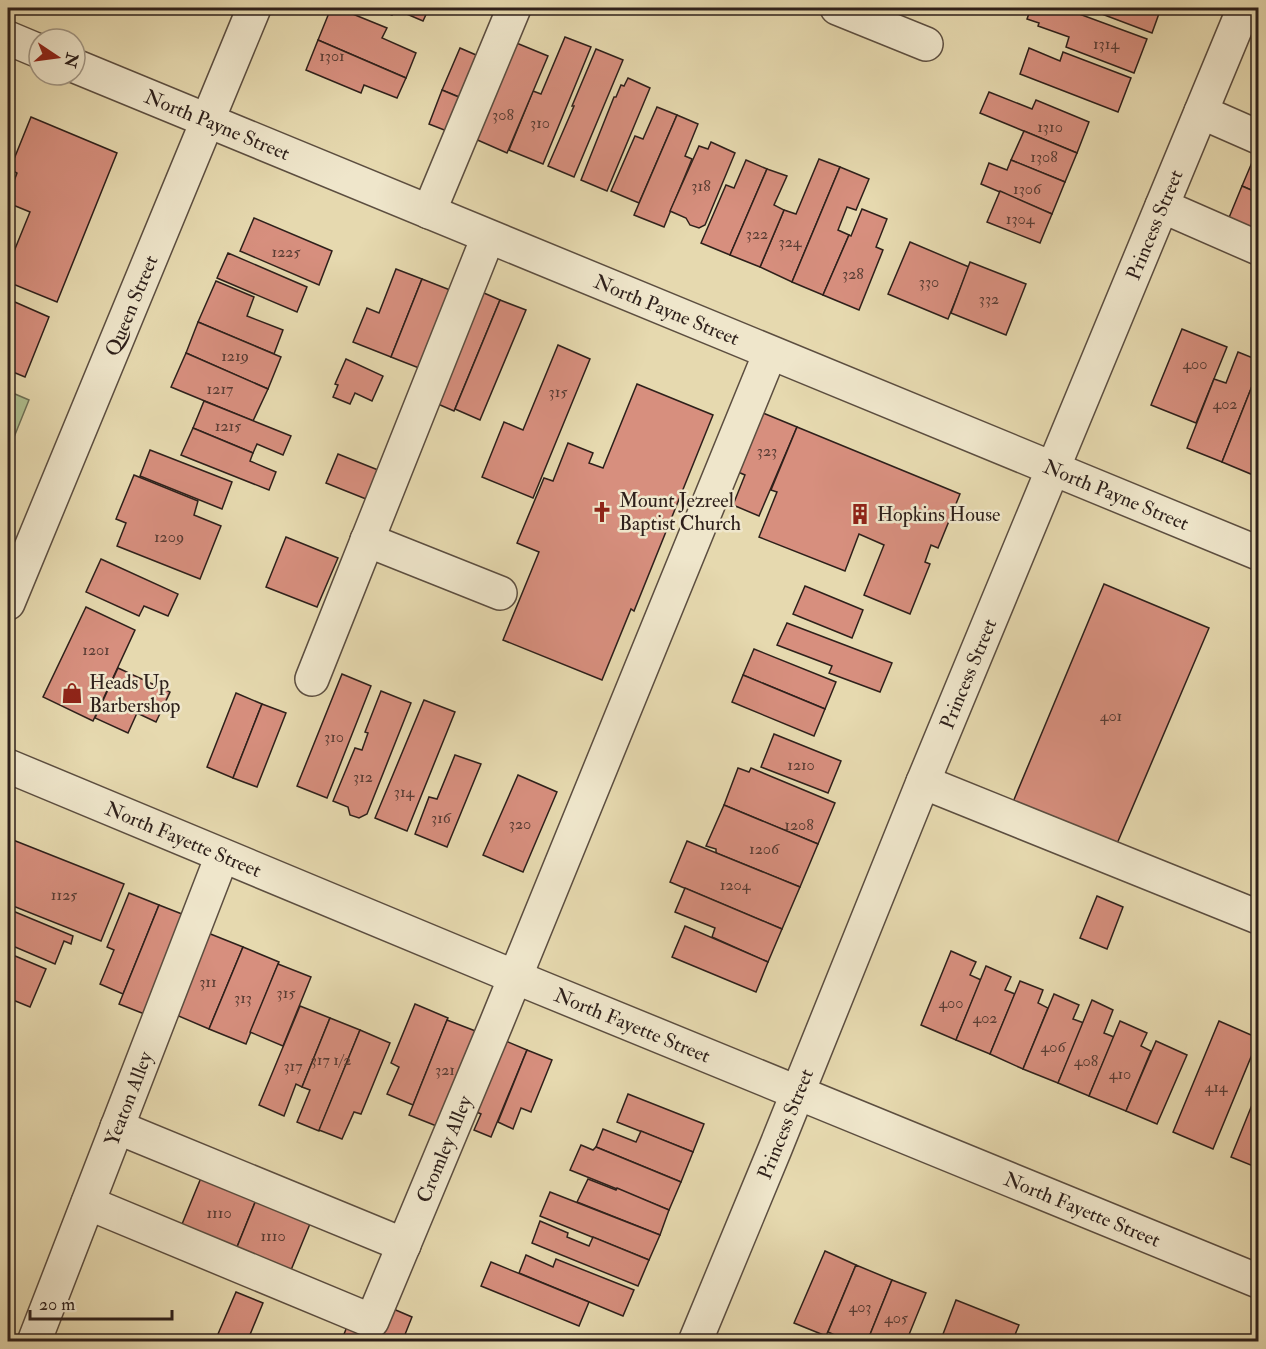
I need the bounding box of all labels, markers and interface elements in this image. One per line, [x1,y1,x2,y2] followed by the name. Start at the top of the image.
[27,27,87,87] north arrow
[1093,34,1120,54] house number: 1314
[319,46,345,66] house number: 1301
[59,50,82,70] text: N
[141,84,294,166] street label: North Payne Street
[492,105,514,125] house number: 308
[530,113,550,133] house number: 310
[1037,117,1063,137] house number: 1310
[1030,147,1058,167] house number: 1308
[1121,165,1189,284] street label: Princess Street
[691,176,711,196] house number: 318
[1013,179,1042,199] house number: 1306
[1006,209,1036,229] house number: 1304
[746,224,768,244] house number: 322
[779,232,803,252] house number: 324
[272,242,300,262] house number: 1225
[100,251,164,360] street label: Queen Street
[842,264,864,284] house number: 328
[590,269,743,351] street label: North Payne Street
[919,272,939,292] house number: 330
[979,289,999,309] house number: 332
[221,346,249,366] house number: 1219
[1182,354,1208,374] house number: 400
[207,379,234,399] house number: 1217
[549,382,567,402] house number: 315
[1213,394,1237,414] house number: 402
[215,416,241,436] house number: 1215
[757,441,777,461] house number: 323
[1040,454,1193,536] street label: North Payne Street
[619,488,742,537] place label: Mount Jezreel Baptist Church
[590,500,614,524] church icon: Mount Jezreel Baptist Church
[848,502,872,526] building icon: Hopkins House
[877,502,1000,528] place label: Hopkins House
[154,527,184,547] house number: 1209
[934,614,1003,733] street label: Princess Street
[82,640,110,660] house number: 1201
[89,670,180,719] place label: Heads Up Barbershop
[60,681,84,705] shop icon: Heads Up Barbershop
[1100,706,1122,726] house number: 401
[324,727,344,747] house number: 310
[787,755,815,775] house number: 1210
[353,767,373,787] house number: 312
[394,782,416,802] house number: 314
[102,796,265,883] street label: North Fayette Street
[431,808,452,828] house number: 316
[509,814,531,834] house number: 320
[784,815,814,835] house number: 1208
[749,839,780,859] house number: 1206
[720,875,752,895] house number: 1204
[51,885,77,905] house number: 1125
[199,972,217,992] house number: 311
[550,982,715,1069] street label: North Fayette Street
[277,983,295,1003] house number: 315
[234,988,252,1008] house number: 313
[938,993,964,1013] house number: 400
[973,1008,997,1028] house number: 402
[1041,1037,1066,1057] house number: 406
[99,1047,159,1150] street label: Yeaton Alley
[311,1050,351,1070] house number: 317 1/2
[1074,1051,1099,1071] house number: 408
[283,1056,303,1076] house number: 317
[435,1060,455,1080] house number: 321
[1109,1064,1131,1084] house number: 410
[752,1065,819,1183] street label: Princess Street
[1205,1077,1229,1097] house number: 414
[411,1091,478,1206] street label: Cromley Alley
[1000,1166,1164,1253] street label: North Fayette Street
[206,1203,232,1223] house number: 1110
[260,1226,286,1246] house number: 1110
[30,1283,172,1321] scale bar
[39,1293,75,1316] text: 20 m
[849,1297,871,1317] house number: 403
[884,1308,908,1328] house number: 405

